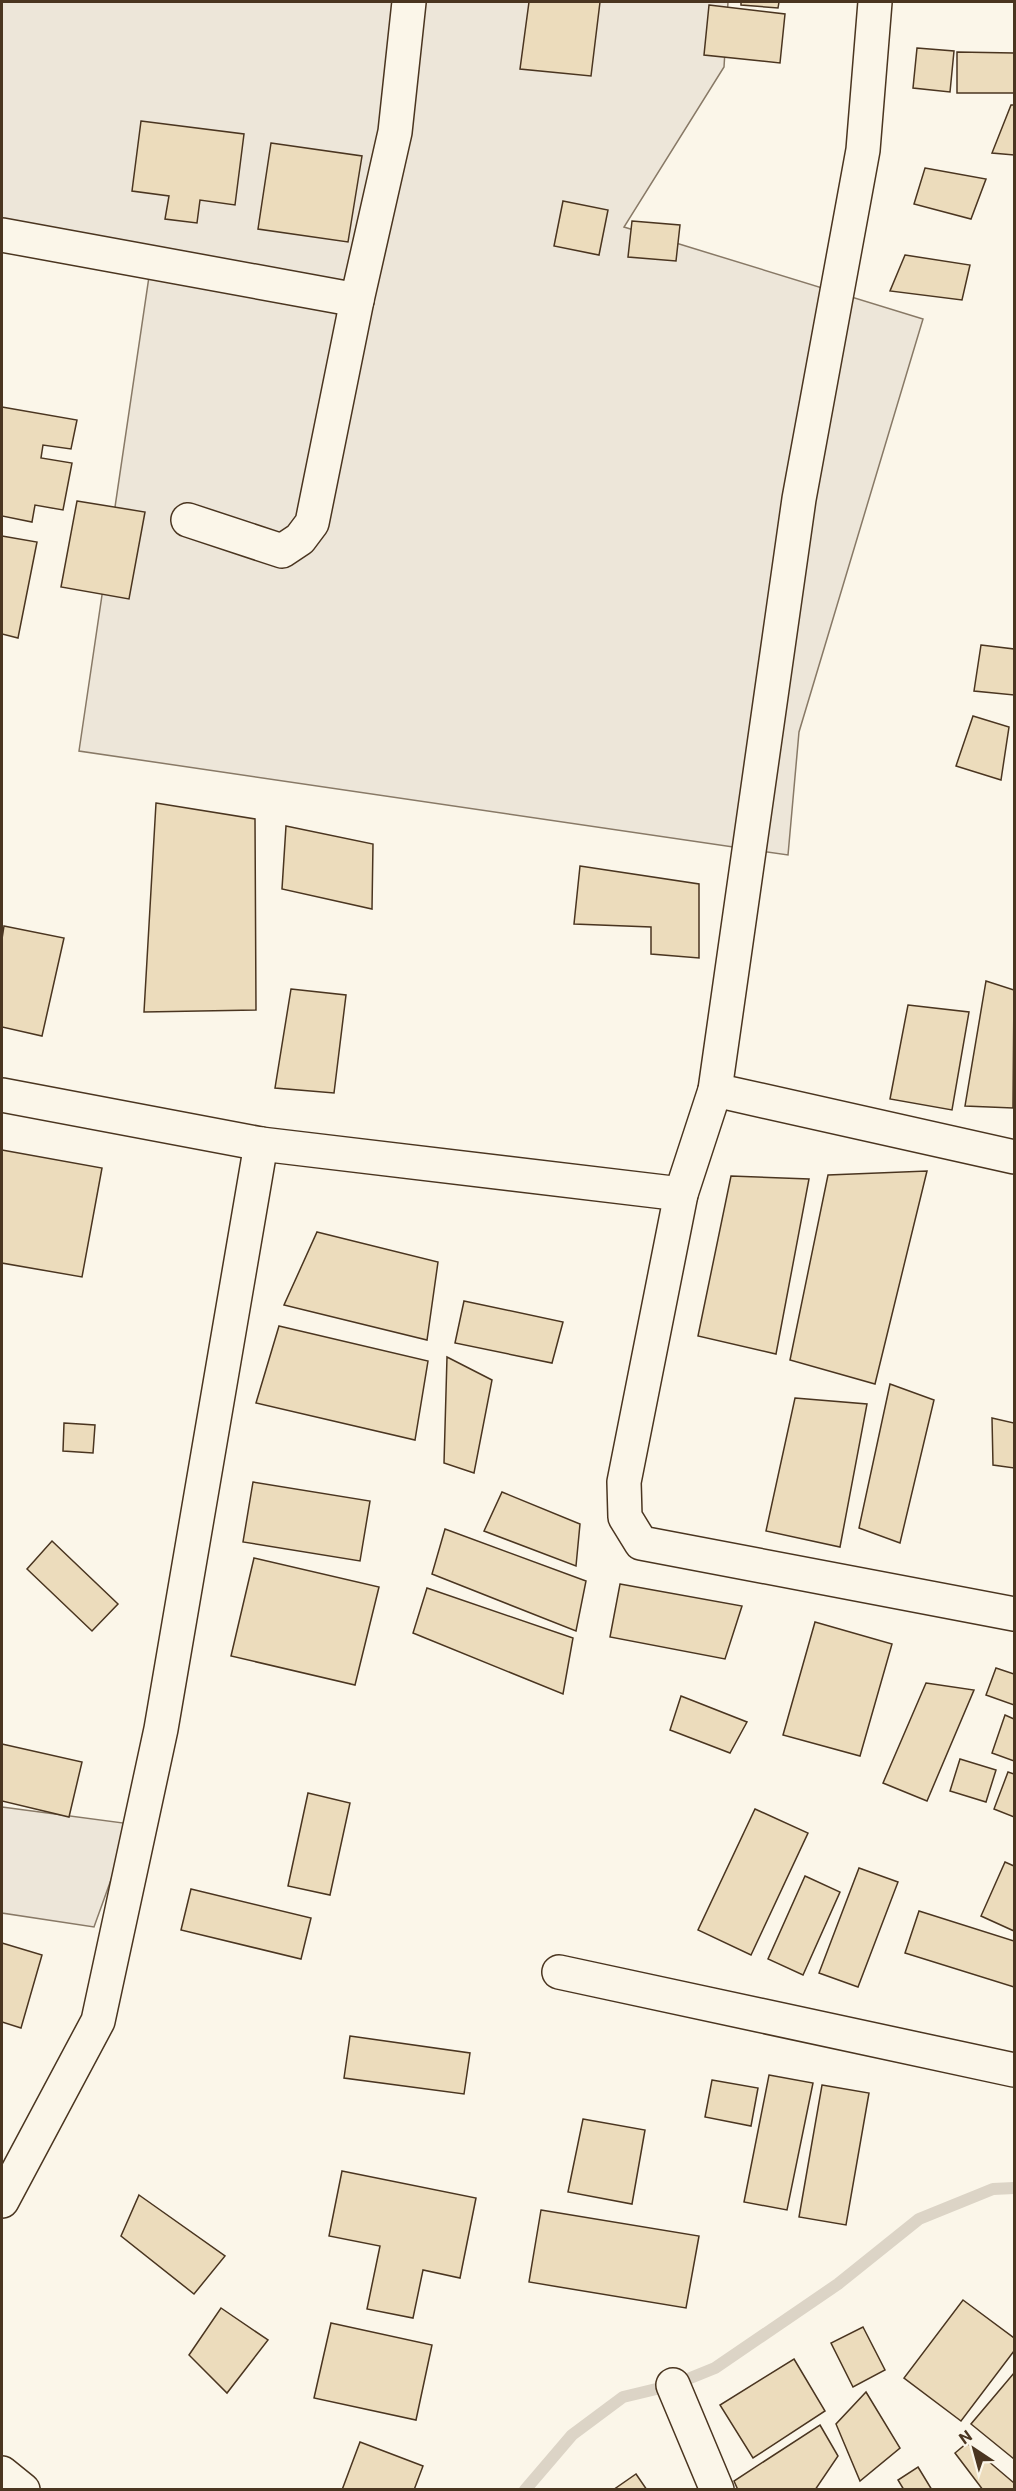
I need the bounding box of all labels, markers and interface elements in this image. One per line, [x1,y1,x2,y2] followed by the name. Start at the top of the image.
[944,2419,1004,2479] north arrow
[955,2426,976,2448] text: N

